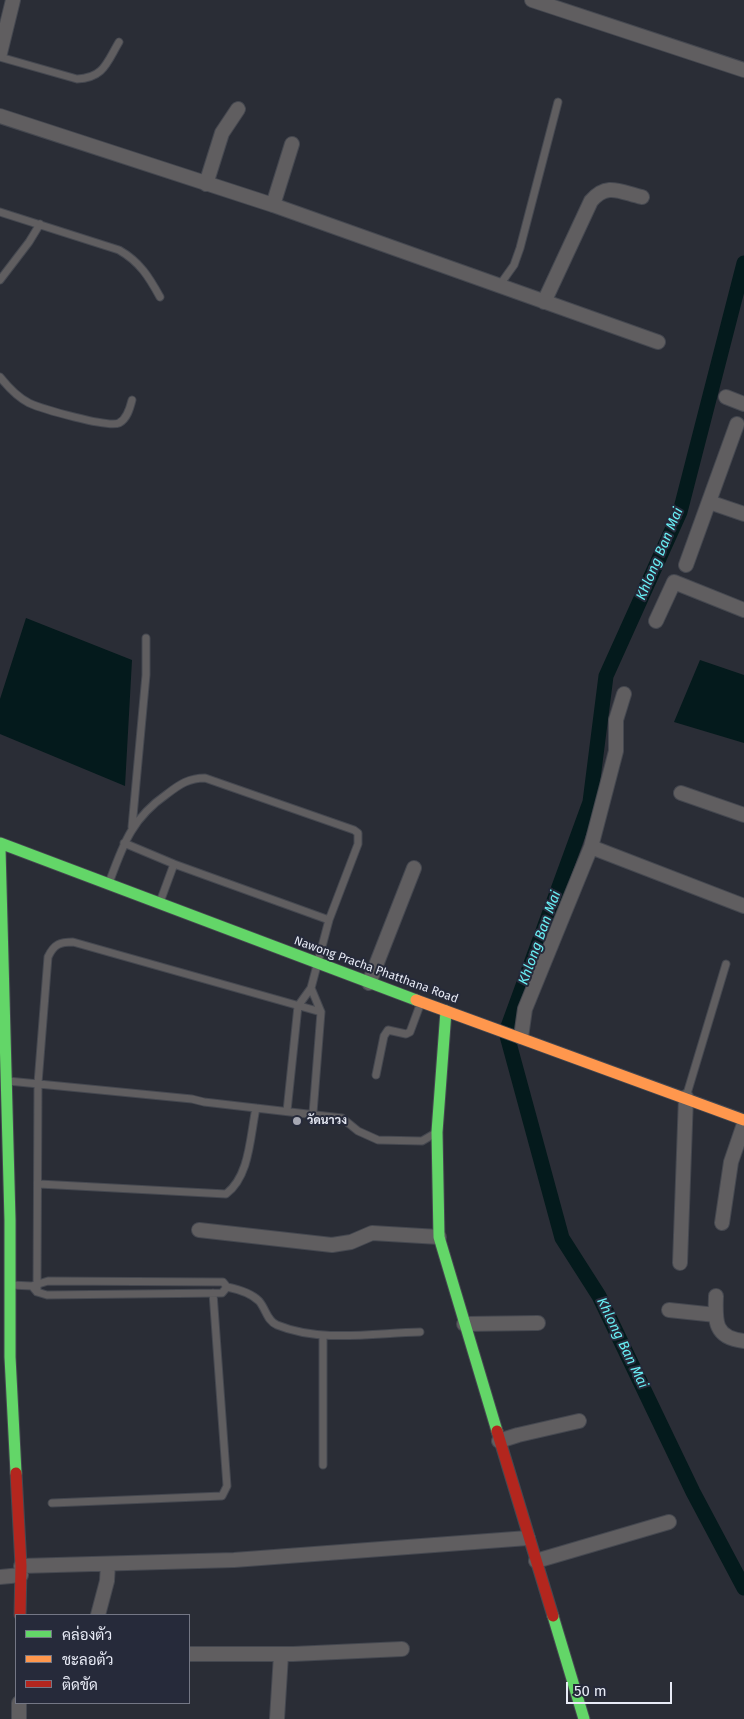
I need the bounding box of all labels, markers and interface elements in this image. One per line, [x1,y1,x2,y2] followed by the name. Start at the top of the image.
[633,505,687,603] water label: Khlong Ban Mai
[515,889,565,987] water label: Khlong Ban Mai
[292,934,460,1006] street label: Nawong Pracha Phatthana Road
[307,1114,347,1128] place label: วัดนาวง
[291,1115,303,1127] marker: วัดนาวง
[593,1295,651,1391] water label: Khlong Ban Mai
[15,1614,190,1704] legend
[62,1626,112,1644] text: คล่องตัว
[62,1651,113,1669] text: ชะลอตัว
[569,1672,675,1704] scale bar
[62,1676,98,1694] text: ติดขัด
[574,1682,607,1700] text: 50 m

